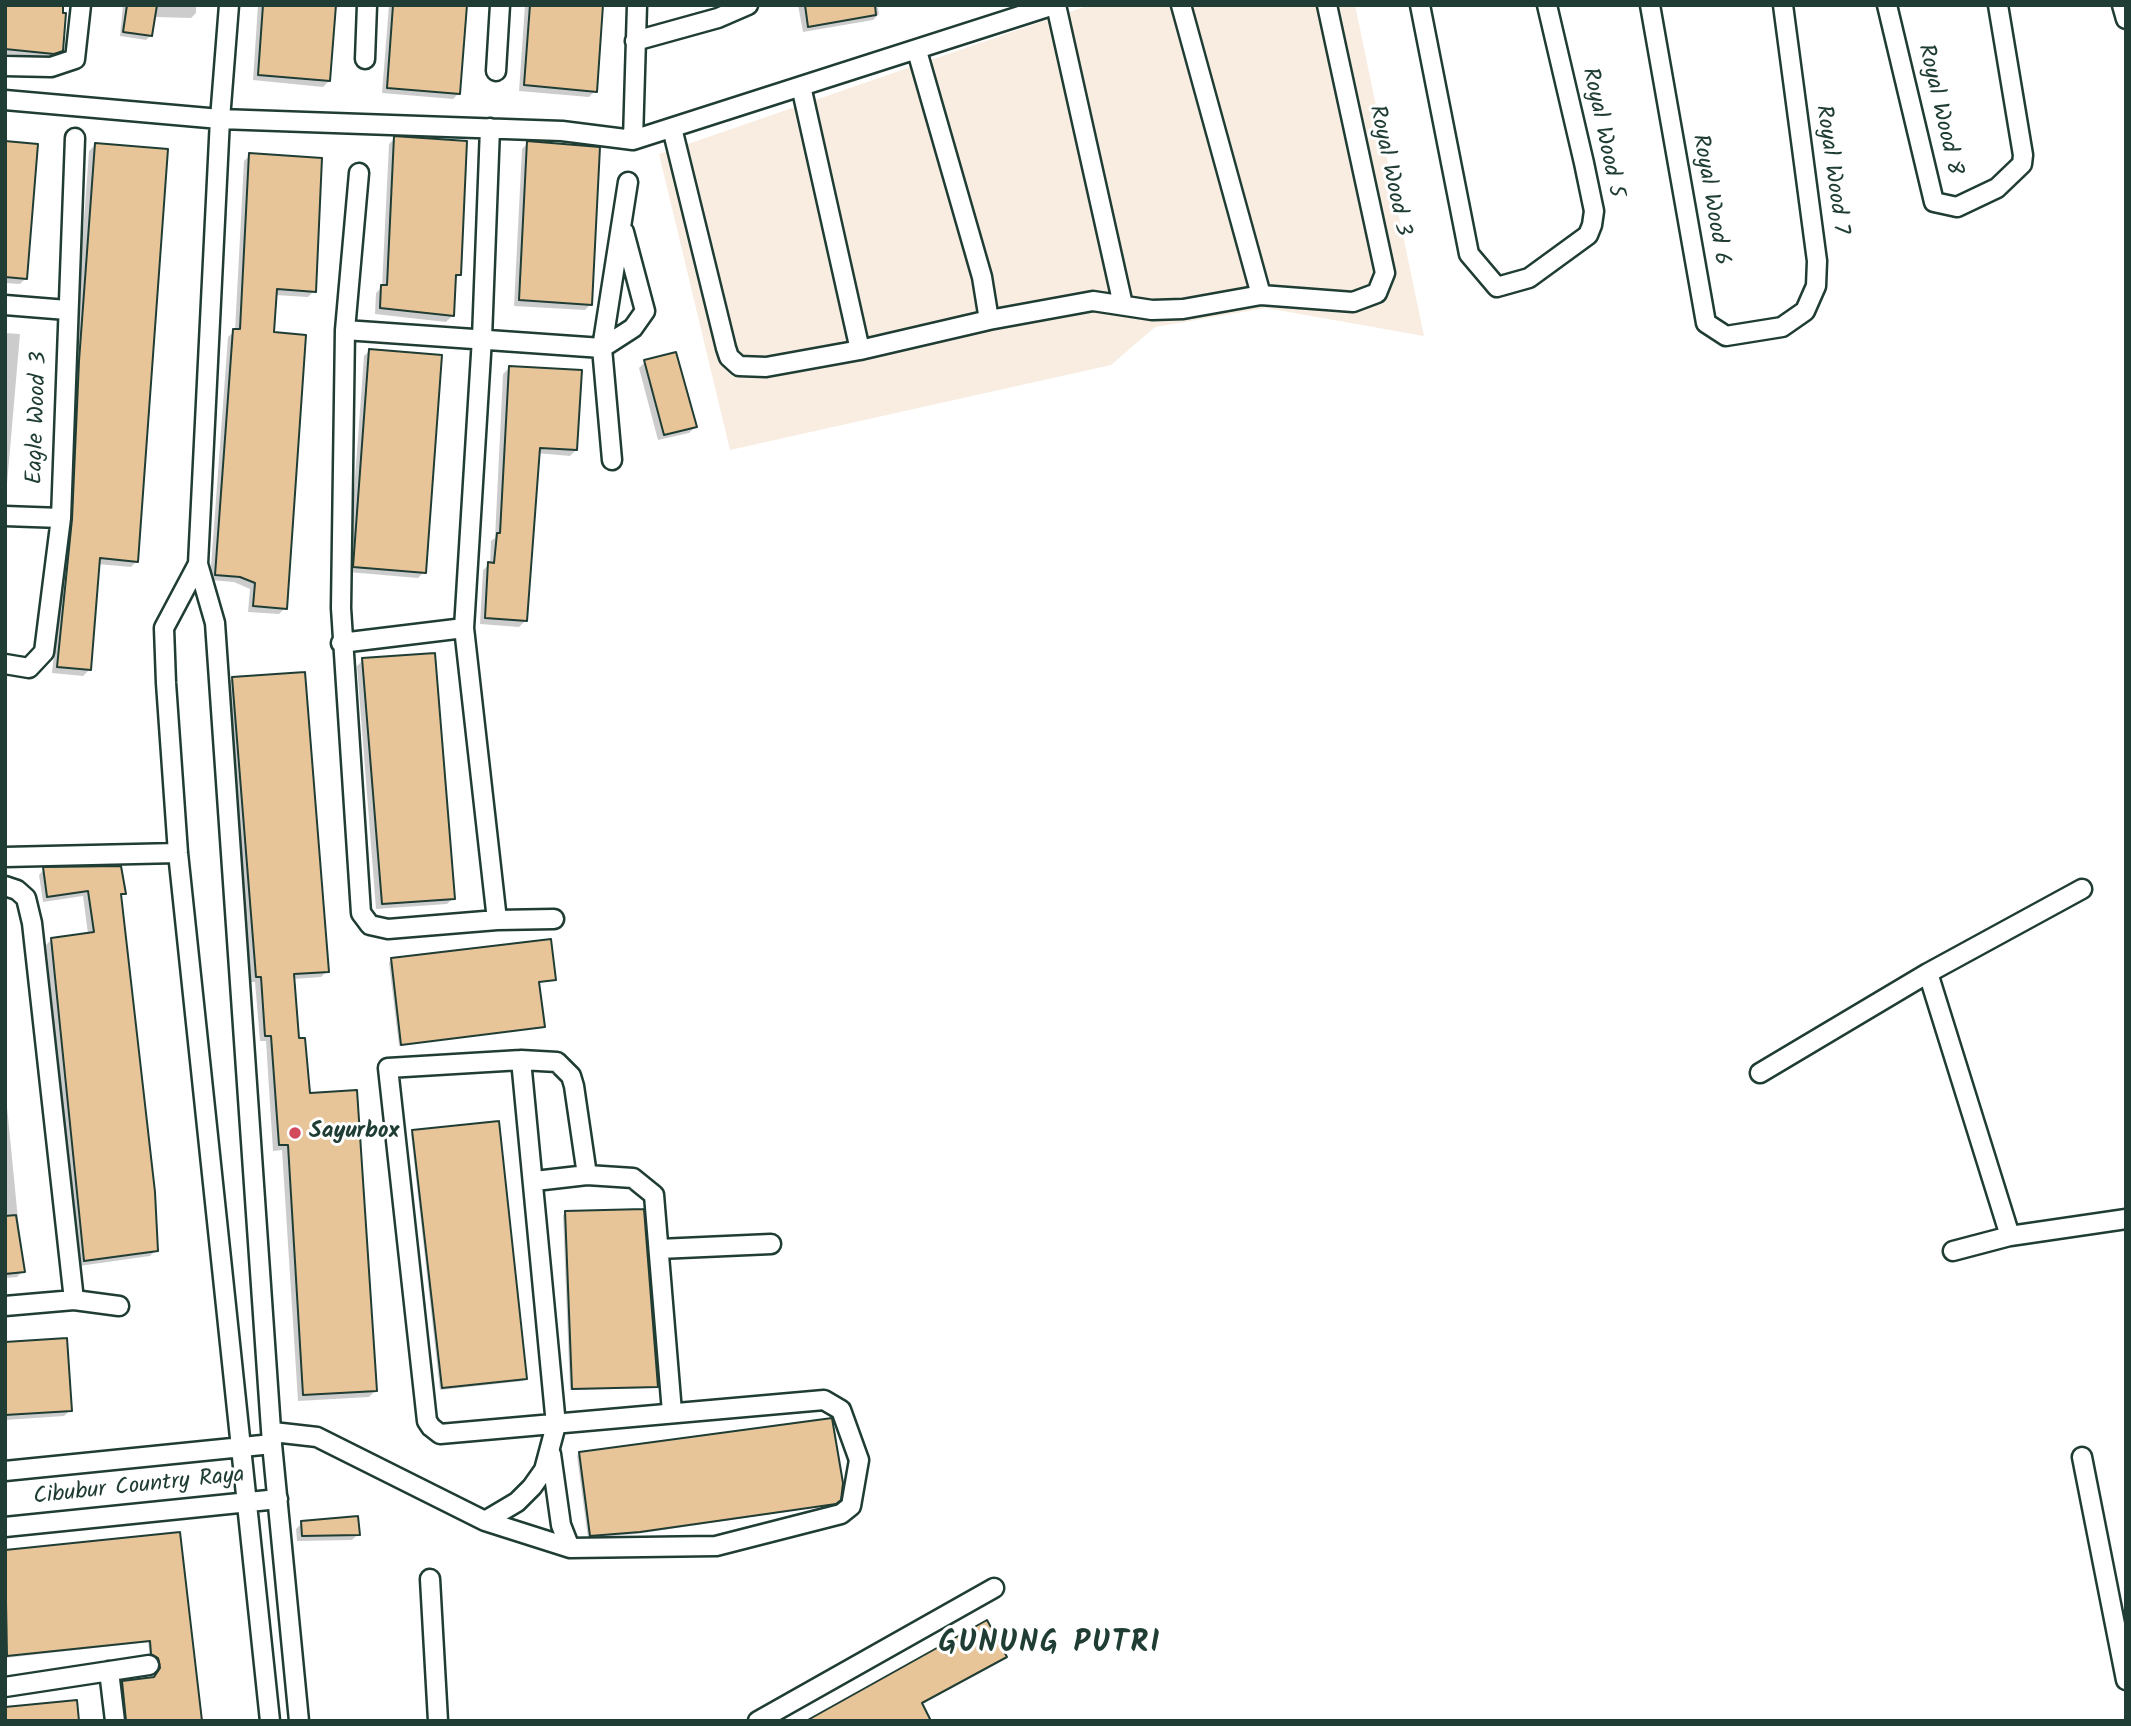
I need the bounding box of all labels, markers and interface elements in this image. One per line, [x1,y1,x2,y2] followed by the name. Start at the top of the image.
[1910,42,1966,178] street label: Royal Wood 8
[1574,65,1628,201] street label: Royal Wood 5
[1361,103,1415,239] street label: Royal Wood 3
[1807,104,1853,236] street label: Royal Wood 7
[1684,132,1734,268] street label: Royal Wood 6
[23,351,55,485] street label: Eagle Wood 3
[309,1119,399,1147] place label: Sayurbox
[287,1125,303,1141] marker: Sayurbox
[32,1463,246,1513] street label: Cibubur Country Raya
[940,1628,1160,1664] district label: GUNUNG PUTRI

